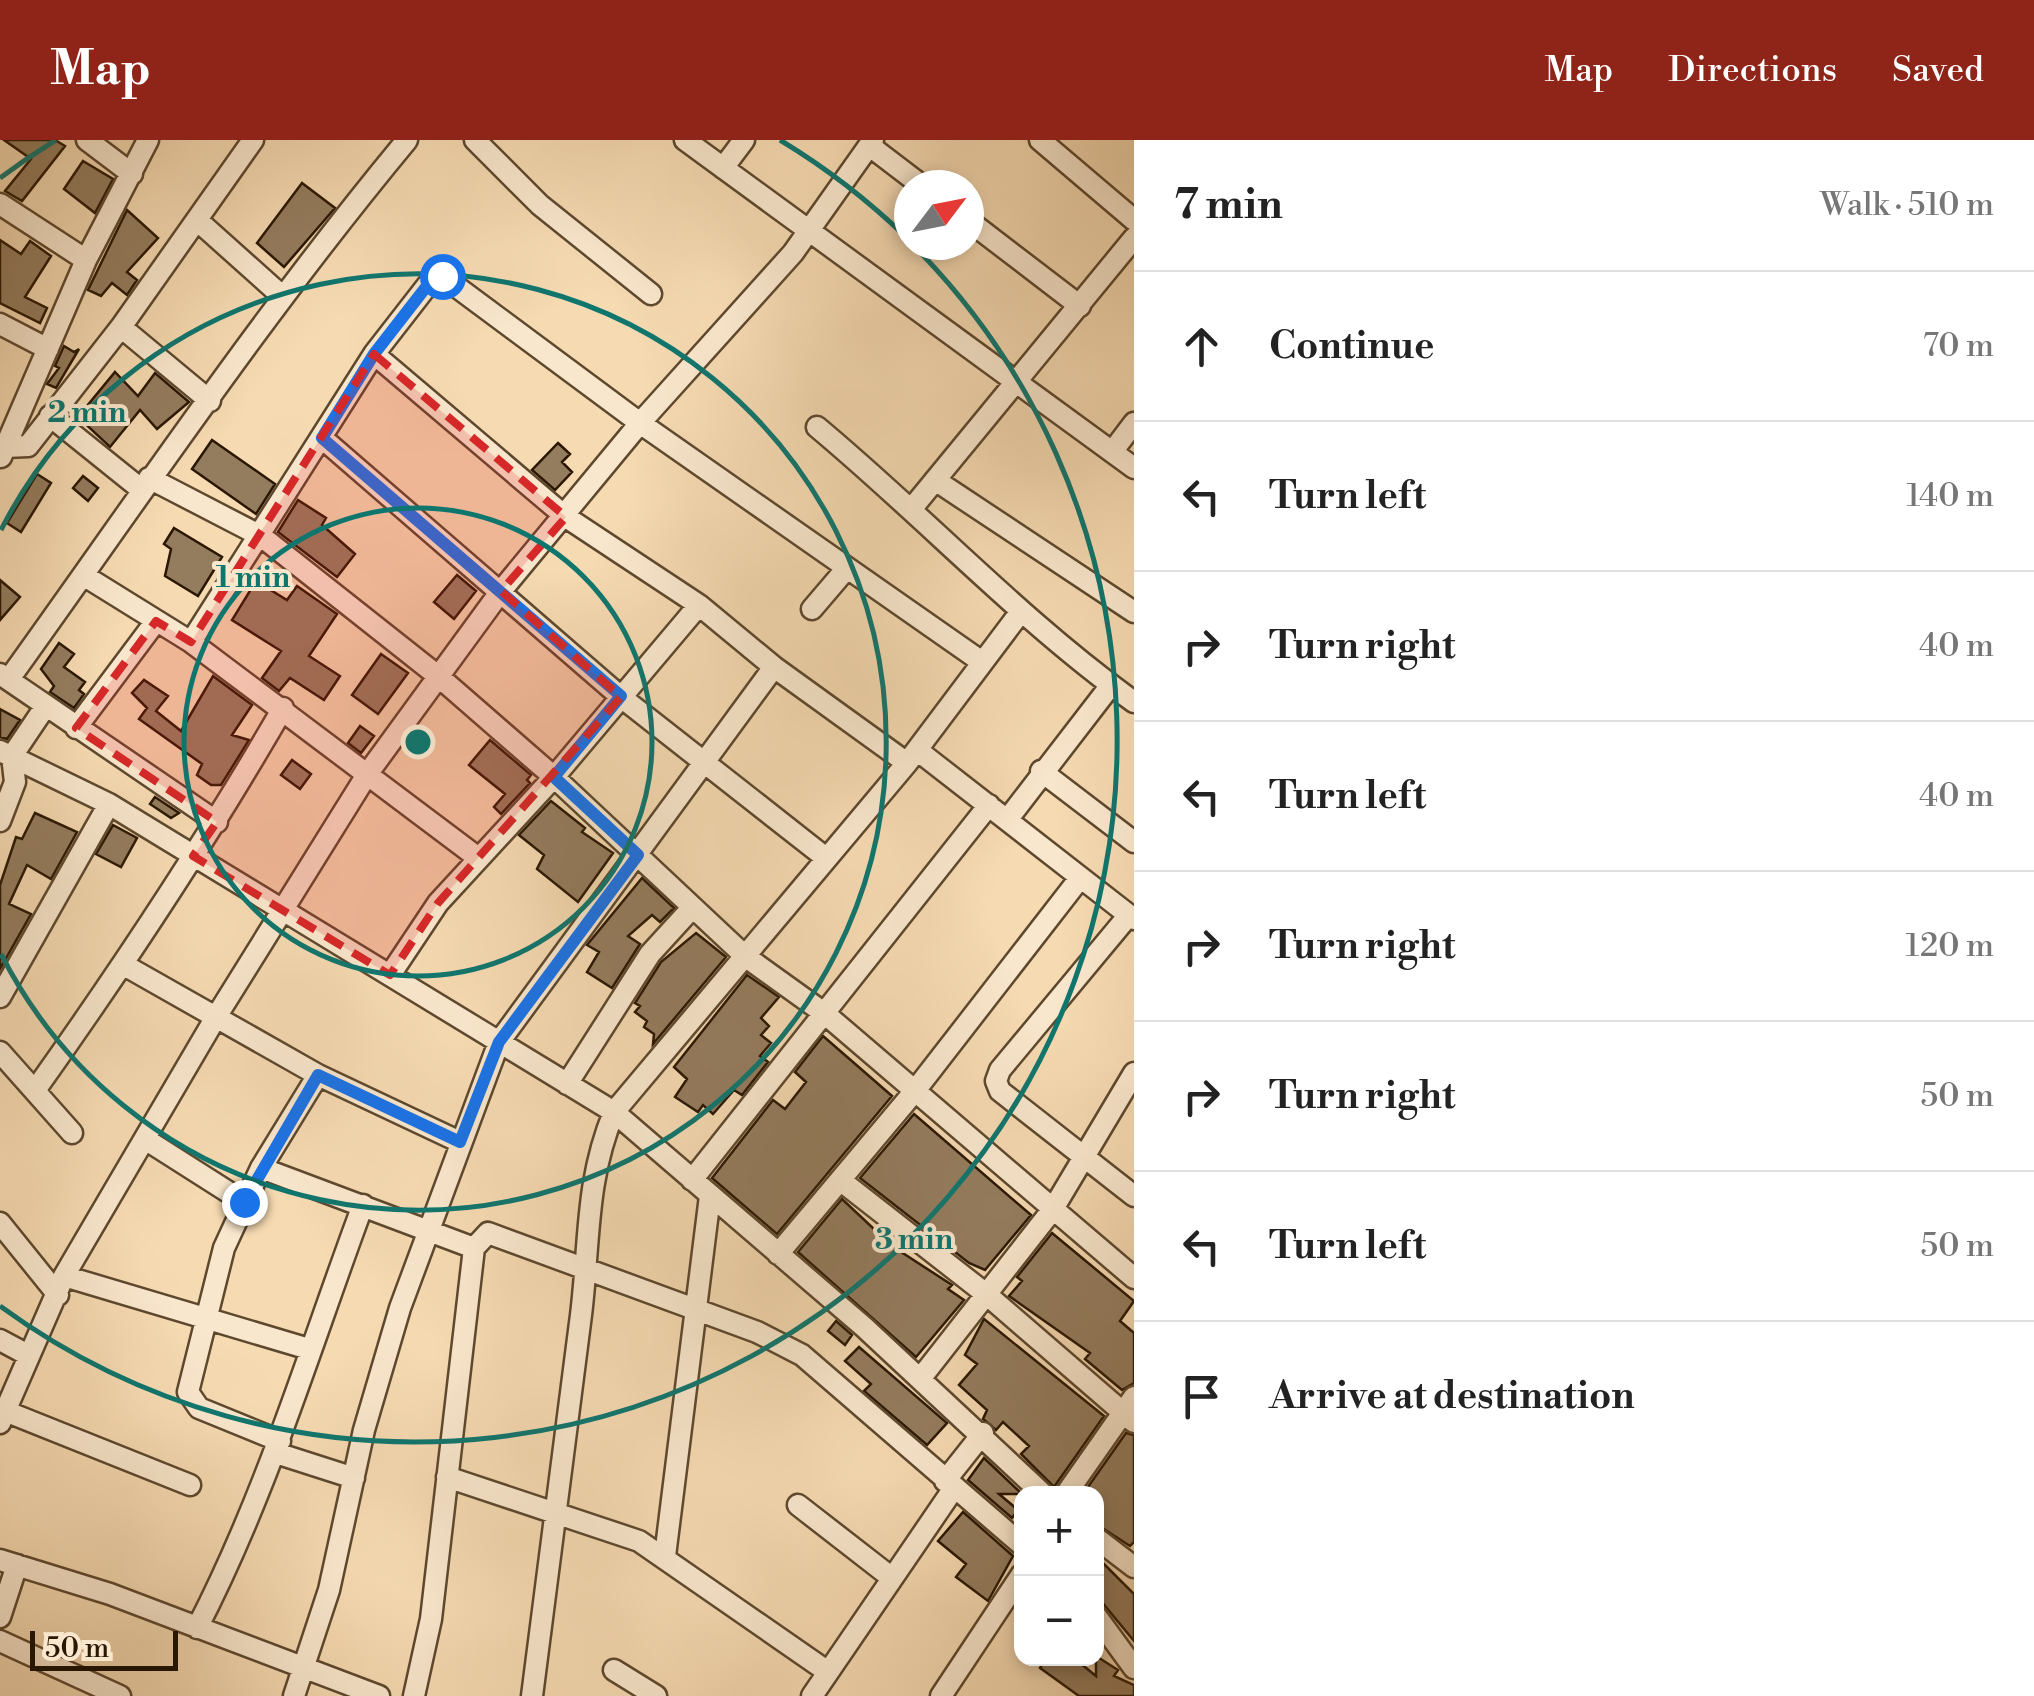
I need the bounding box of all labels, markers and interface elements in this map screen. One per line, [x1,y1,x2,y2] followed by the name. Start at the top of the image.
[50,40,151,100] text: Map
[1544,49,1613,92] text: Map
[1668,49,1837,92] text: Directions
[1892,49,1984,92] text: Saved
[894,170,984,260] north arrow
[1174,179,1283,232] text: 7 min
[1820,185,1994,225] text: Walk · 510 m
[420,254,466,300] route start
[1174,319,1229,374] icon: ahead
[1269,323,1434,370] text: Continue
[1923,326,1994,366] text: 70 m
[48,394,127,432] text: 2 min
[1174,469,1229,524] icon: left
[1269,473,1426,520] text: Turn left
[1907,476,1994,516] text: 140 m
[216,559,291,597] text: 1 min
[1174,619,1229,674] icon: right
[1269,623,1455,670] text: Turn right
[1919,626,1994,666] text: 40 m
[400,724,436,760] centre of rings
[1174,769,1229,824] icon: left
[1269,773,1426,820] text: Turn left
[1919,776,1994,816] text: 40 m
[1174,919,1229,974] icon: right
[1269,923,1455,970] text: Turn right
[1905,926,1994,966] text: 120 m
[1174,1069,1229,1124] icon: right
[1269,1073,1455,1120] text: Turn right
[1921,1076,1994,1116] text: 50 m
[222,1180,268,1226] route end
[1174,1219,1229,1274] icon: left
[875,1221,954,1259] text: 3 min
[1269,1223,1426,1270] text: Turn left
[1921,1226,1994,1266] text: 50 m
[1174,1369,1229,1424] icon: arrive
[1269,1373,1635,1420] text: Arrive at destination
[1014,1486,1104,1666] map controls
[1014,1486,1104,1576] button: +
[1014,1576,1104,1666] button: −
[30,1626,178,1670] scale bar
[45,1631,109,1666] text: 50 m

